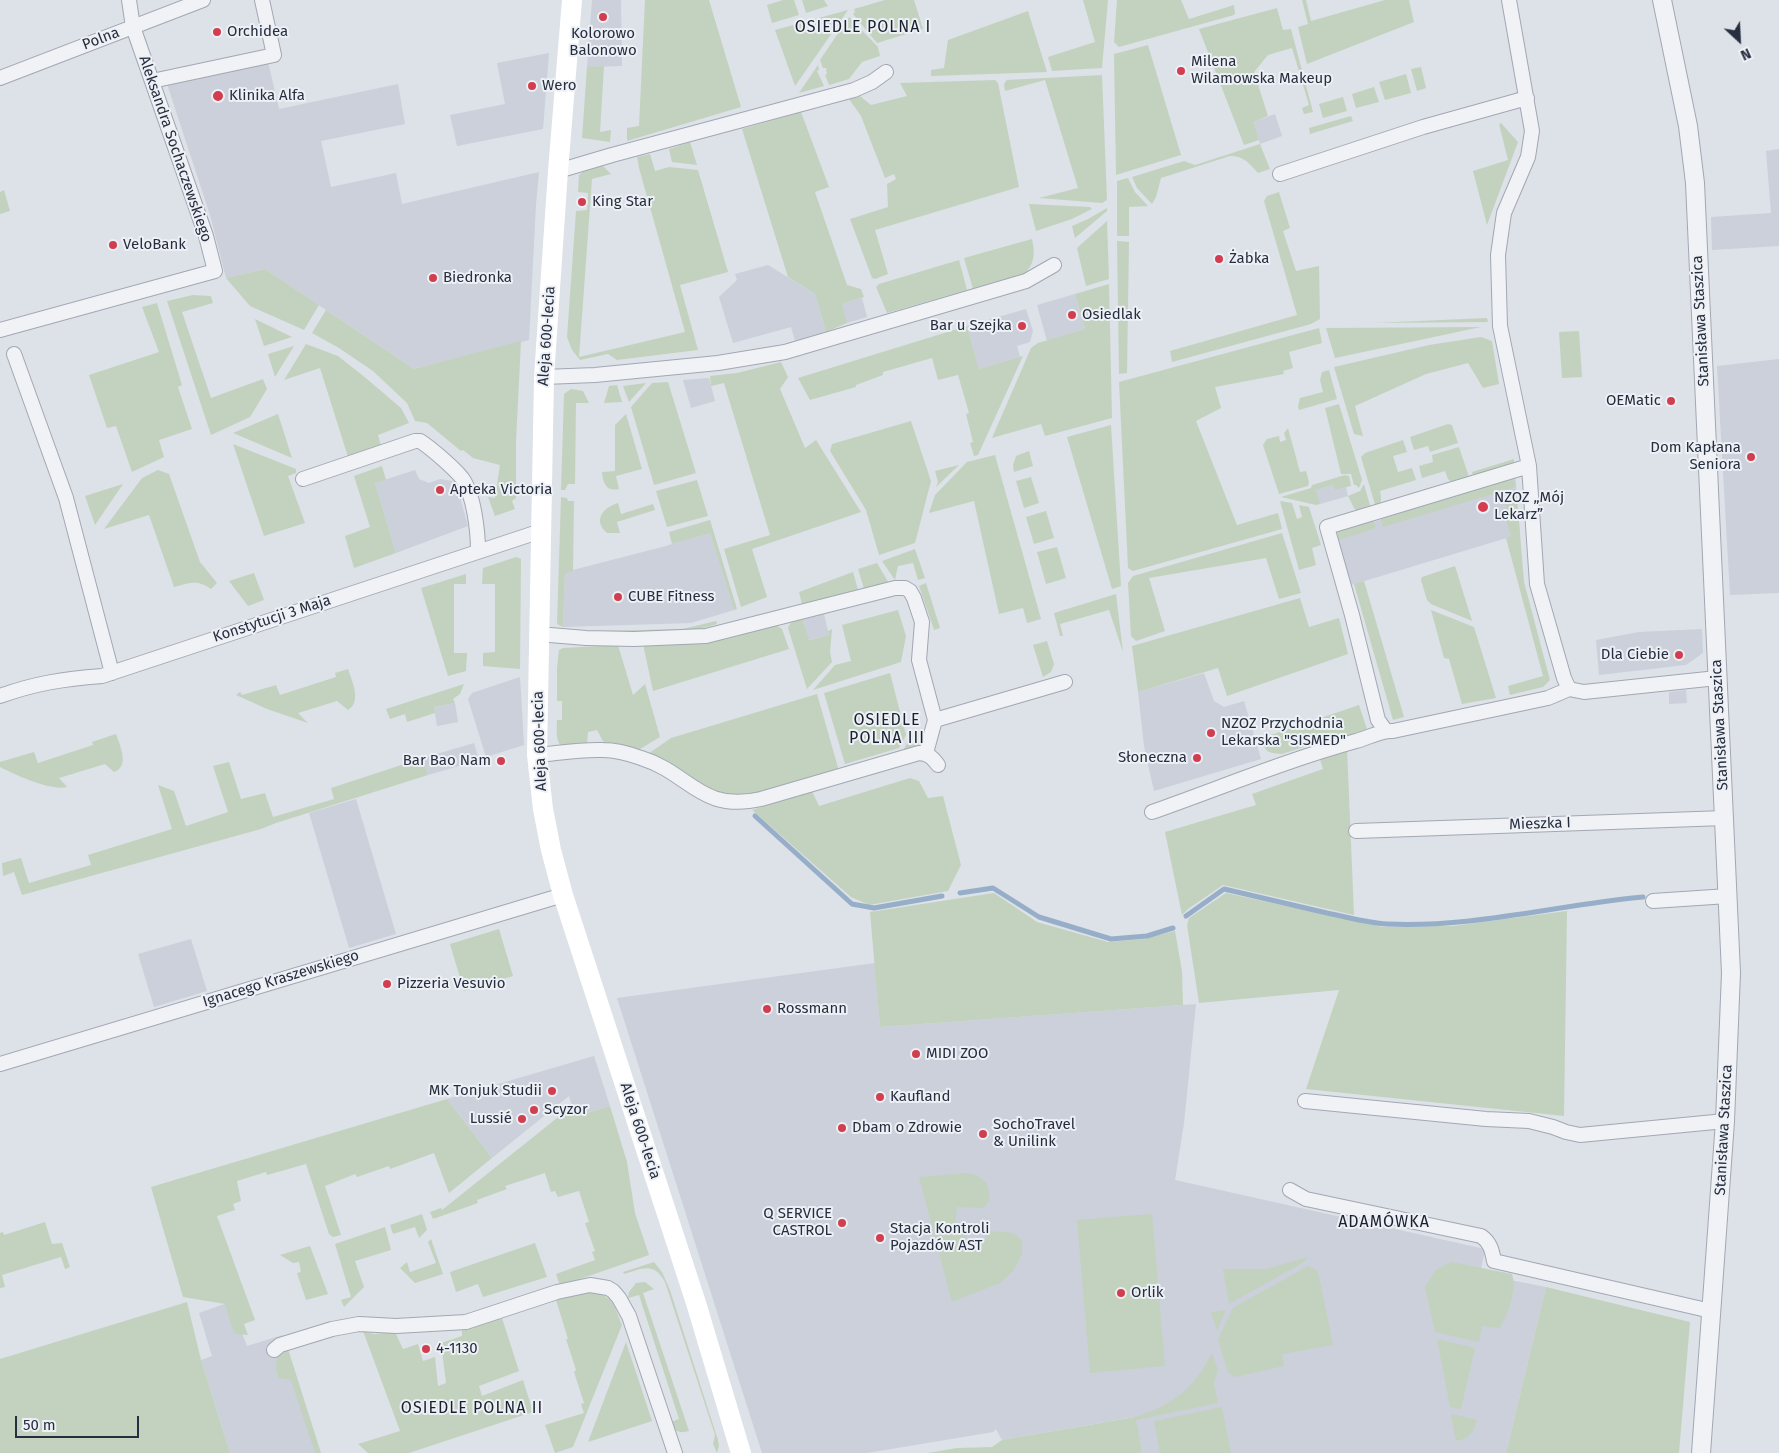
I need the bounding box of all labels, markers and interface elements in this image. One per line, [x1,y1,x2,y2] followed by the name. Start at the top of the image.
[597,11,609,23] marker: Kolorowo Balonowo
[1714,15,1764,65] north arrow
[793,18,933,38] district label: OSIEDLE POLNA I
[227,23,288,41] place label: Orchidea
[80,24,122,54] street label: Polna
[569,25,637,60] place label: Kolorowo Balonowo
[211,26,223,38] marker: Orchidea
[1738,44,1753,64] text: N
[135,53,215,245] street label: Aleksandra Sochaczewskiego
[1191,53,1332,88] place label: Milena Wilamowska Makeup
[1175,65,1187,77] marker: Milena Wilamowska Makeup
[542,77,577,95] place label: Wero
[526,80,538,92] marker: Wero
[229,87,305,105] place label: Klinika Alfa
[211,89,225,103] marker: Klinika Alfa
[592,193,653,211] place label: King Star
[576,196,588,208] marker: King Star
[123,236,186,254] place label: VeloBank
[107,239,119,251] marker: VeloBank
[1229,250,1269,268] place label: Żabka
[1213,253,1225,265] marker: Żabka
[1689,255,1713,387] street label: Stanisława Staszica
[443,269,512,287] place label: Biedronka
[427,272,439,284] marker: Biedronka
[535,285,559,387] street label: Aleja 600-lecia
[1082,306,1141,324] place label: Osiedlak
[1066,309,1078,321] marker: Osiedlak
[930,317,1012,335] place label: Bar u Szejka
[1016,320,1028,332] marker: Bar u Szejka
[1606,392,1661,410] place label: OEMatic
[1665,395,1677,407] marker: OEMatic
[1650,439,1741,474] place label: Dom Kapłana Seniora
[1745,451,1757,463] marker: Dom Kapłana Seniora
[450,481,552,499] place label: Apteka Victoria
[434,484,446,496] marker: Apteka Victoria
[1494,489,1564,524] place label: NZOZ „Mój Lekarz”
[1476,500,1490,514] marker: NZOZ „Mój Lekarz”
[628,588,715,606] place label: CUBE Fitness
[211,591,333,647] street label: Konstytucji 3 Maja
[612,591,624,603] marker: CUBE Fitness
[1601,646,1669,664] place label: Dla Ciebie
[1673,649,1685,661] marker: Dla Ciebie
[1708,659,1732,791] street label: Stanisława Staszica
[529,691,551,791] street label: Aleja 600-lecia
[848,711,926,749] district label: OSIEDLE POLNA III
[1221,715,1346,750] place label: NZOZ Przychodnia Lekarska "SISMED"
[1205,727,1217,739] marker: NZOZ Przychodnia Lekarska "SISMED"
[1118,749,1187,767] place label: Słoneczna
[403,752,491,770] place label: Bar Bao Nam
[1191,752,1203,764] marker: Słoneczna
[495,755,507,767] marker: Bar Bao Nam
[1509,814,1571,834] street label: Mieszka I
[201,947,361,1011] street label: Ignacego Kraszewskiego
[397,975,506,993] place label: Pizzeria Vesuvio
[381,978,393,990] marker: Pizzeria Vesuvio
[777,1000,847,1018] place label: Rossmann
[761,1003,773,1015] marker: Rossmann
[926,1045,988,1063] place label: MIDI ZOO
[910,1048,922,1060] marker: MIDI ZOO
[1712,1064,1736,1196] street label: Stanisława Staszica
[616,1081,664,1181] street label: Aleja 600-lecia
[429,1082,542,1100] place label: MK Tonjuk Studii
[546,1085,558,1097] marker: MK Tonjuk Studii
[890,1088,950,1106] place label: Kaufland
[874,1091,886,1103] marker: Kaufland
[544,1101,588,1119] place label: Scyzor
[528,1104,540,1116] marker: Scyzor
[470,1110,512,1128] place label: Lussié
[516,1113,528,1125] marker: Lussié
[993,1116,1075,1151] place label: SochoTravel & Unilink
[852,1119,962,1137] place label: Dbam o Zdrowie
[836,1122,848,1134] marker: Dbam o Zdrowie
[977,1128,989,1140] marker: SochoTravel & Unilink
[763,1205,832,1240] place label: Q SERVICE CASTROL
[1337,1213,1431,1233] district label: ADAMÓWKA
[836,1217,848,1229] marker: Q SERVICE CASTROL
[890,1220,989,1255] place label: Stacja Kontroli Pojazdów AST
[874,1232,886,1244] marker: Stacja Kontroli Pojazdów AST
[1131,1284,1163,1302] place label: Orlik
[1115,1287,1127,1299] marker: Orlik
[436,1340,478,1358] place label: 4-1130
[420,1343,432,1355] marker: 4-1130
[399,1399,545,1419] district label: OSIEDLE POLNA II
[18,1406,141,1438] scale bar
[23,1416,56,1434] text: 50 m

